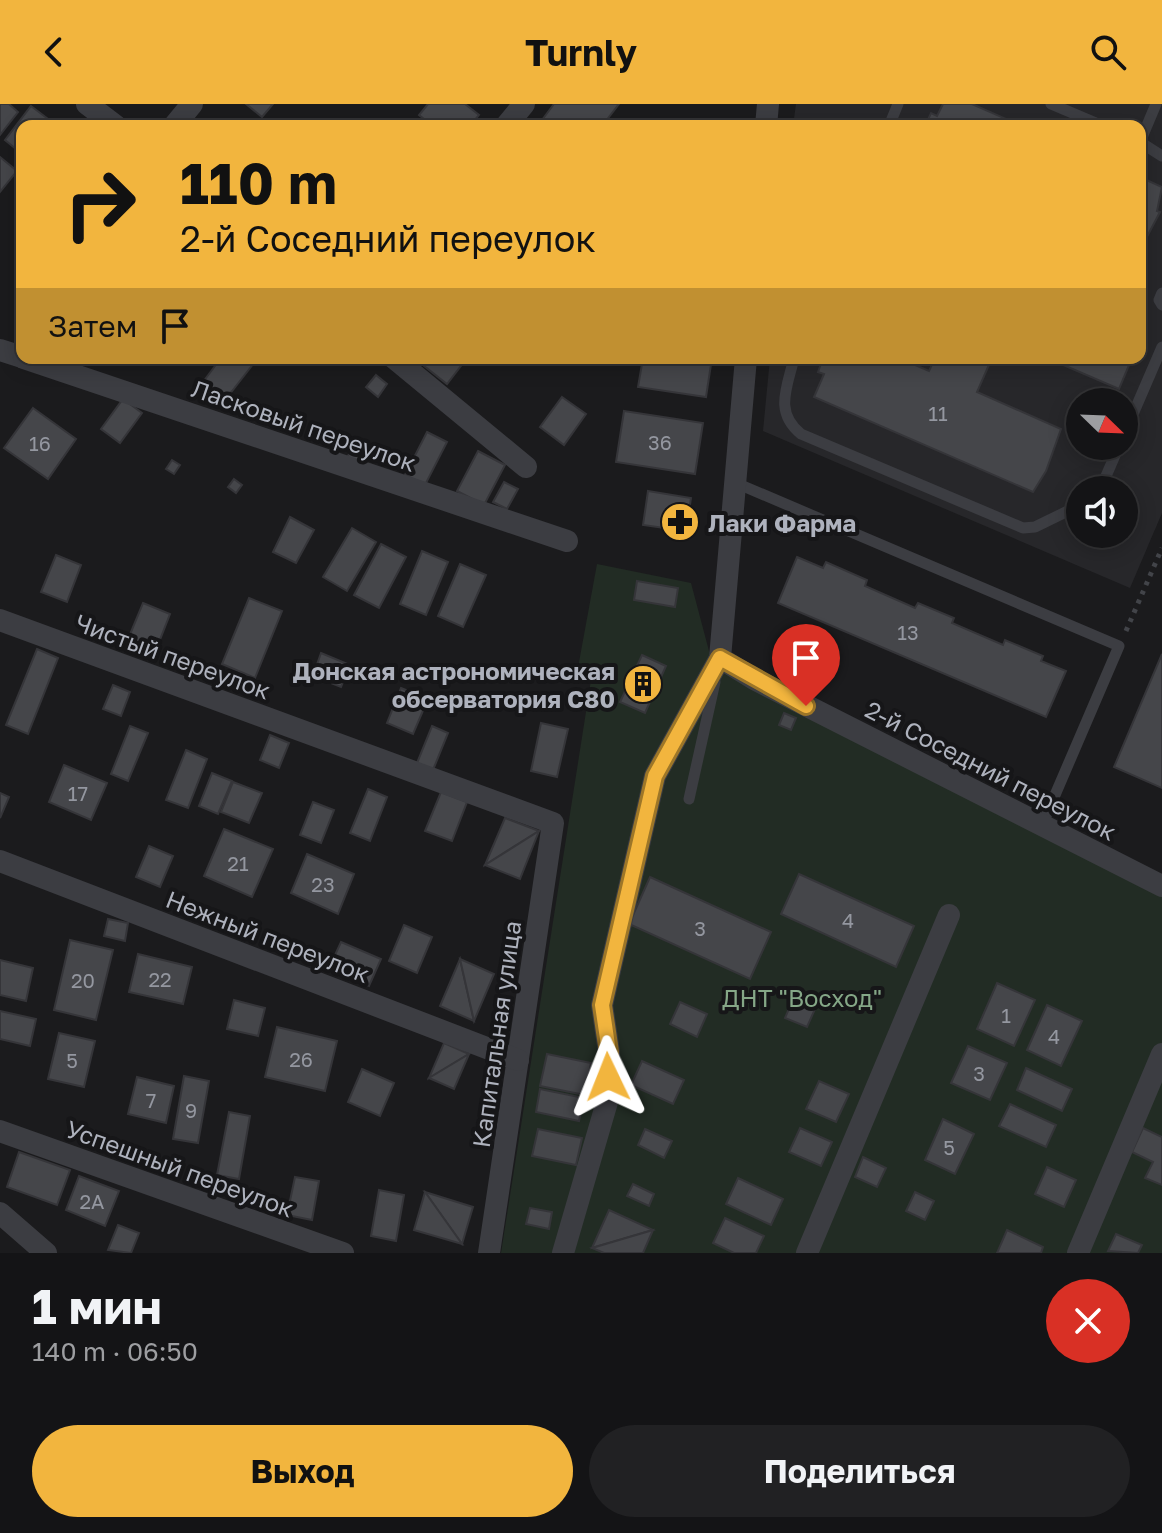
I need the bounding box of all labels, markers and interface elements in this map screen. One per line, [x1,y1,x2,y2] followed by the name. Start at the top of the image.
[32,30,76,74] icon: back
[1086,30,1130,74] icon: search
[525,31,637,74] text: Turnly
[180,149,337,216] text: 110 m
[48,152,152,256] icon: right
[180,217,596,260] text: 2-й Соседний переулок
[153,304,197,348] icon: arrive
[48,308,137,344] text: Затем
[188,373,420,477] street label: Ласковый переулок
[1066,388,1138,460] north arrow
[1066,388,1138,548] map controls
[928,401,948,425] house number: 11
[648,430,672,454] house number: 36
[29,431,51,455] house number: 16
[1066,476,1138,548] button: sound
[659,501,701,543] pharmacy icon: Лаки Фарма
[708,508,856,537] place label: Лаки Фарма
[72,607,275,705] street label: Чистый переулок
[897,620,919,644] house number: 13
[772,624,840,706] pin
[784,636,828,680] icon: arrive
[293,656,615,713] place label: Донская астрономическая обсерватория C80
[622,663,664,705] building icon: Донская астрономическая обсерватория C80
[861,694,1121,846] street label: 2-й Соседний переулок
[68,781,88,805] house number: 17
[227,851,249,875] house number: 21
[311,872,335,896] house number: 23
[162,884,374,988] street label: Нежный переулок
[842,908,854,932] house number: 4
[694,916,706,940] house number: 3
[466,919,526,1149] street label: Капитальная улица
[148,967,172,991] house number: 22
[71,968,95,992] house number: 20
[722,983,882,1012] park label: ДНТ "Восход"
[1001,1003,1011,1027] house number: 1
[1048,1024,1060,1048] house number: 4
[566,1035,650,1119] position arrow
[289,1047,313,1071] house number: 26
[66,1048,78,1072] house number: 5
[973,1061,985,1085] house number: 3
[146,1088,156,1112] house number: 7
[185,1098,197,1122] house number: 9
[62,1113,298,1223] street label: Успешный переулок
[943,1135,955,1159] house number: 5
[80,1189,105,1213] house number: 2А
[32,1277,162,1335] text: 1 мин
[1046,1279,1130,1363] button: close
[32,1336,198,1367] text: 140 m · 06:50
[32,1425,573,1517] button: Выход
[589,1425,1130,1517] button: Поделиться

